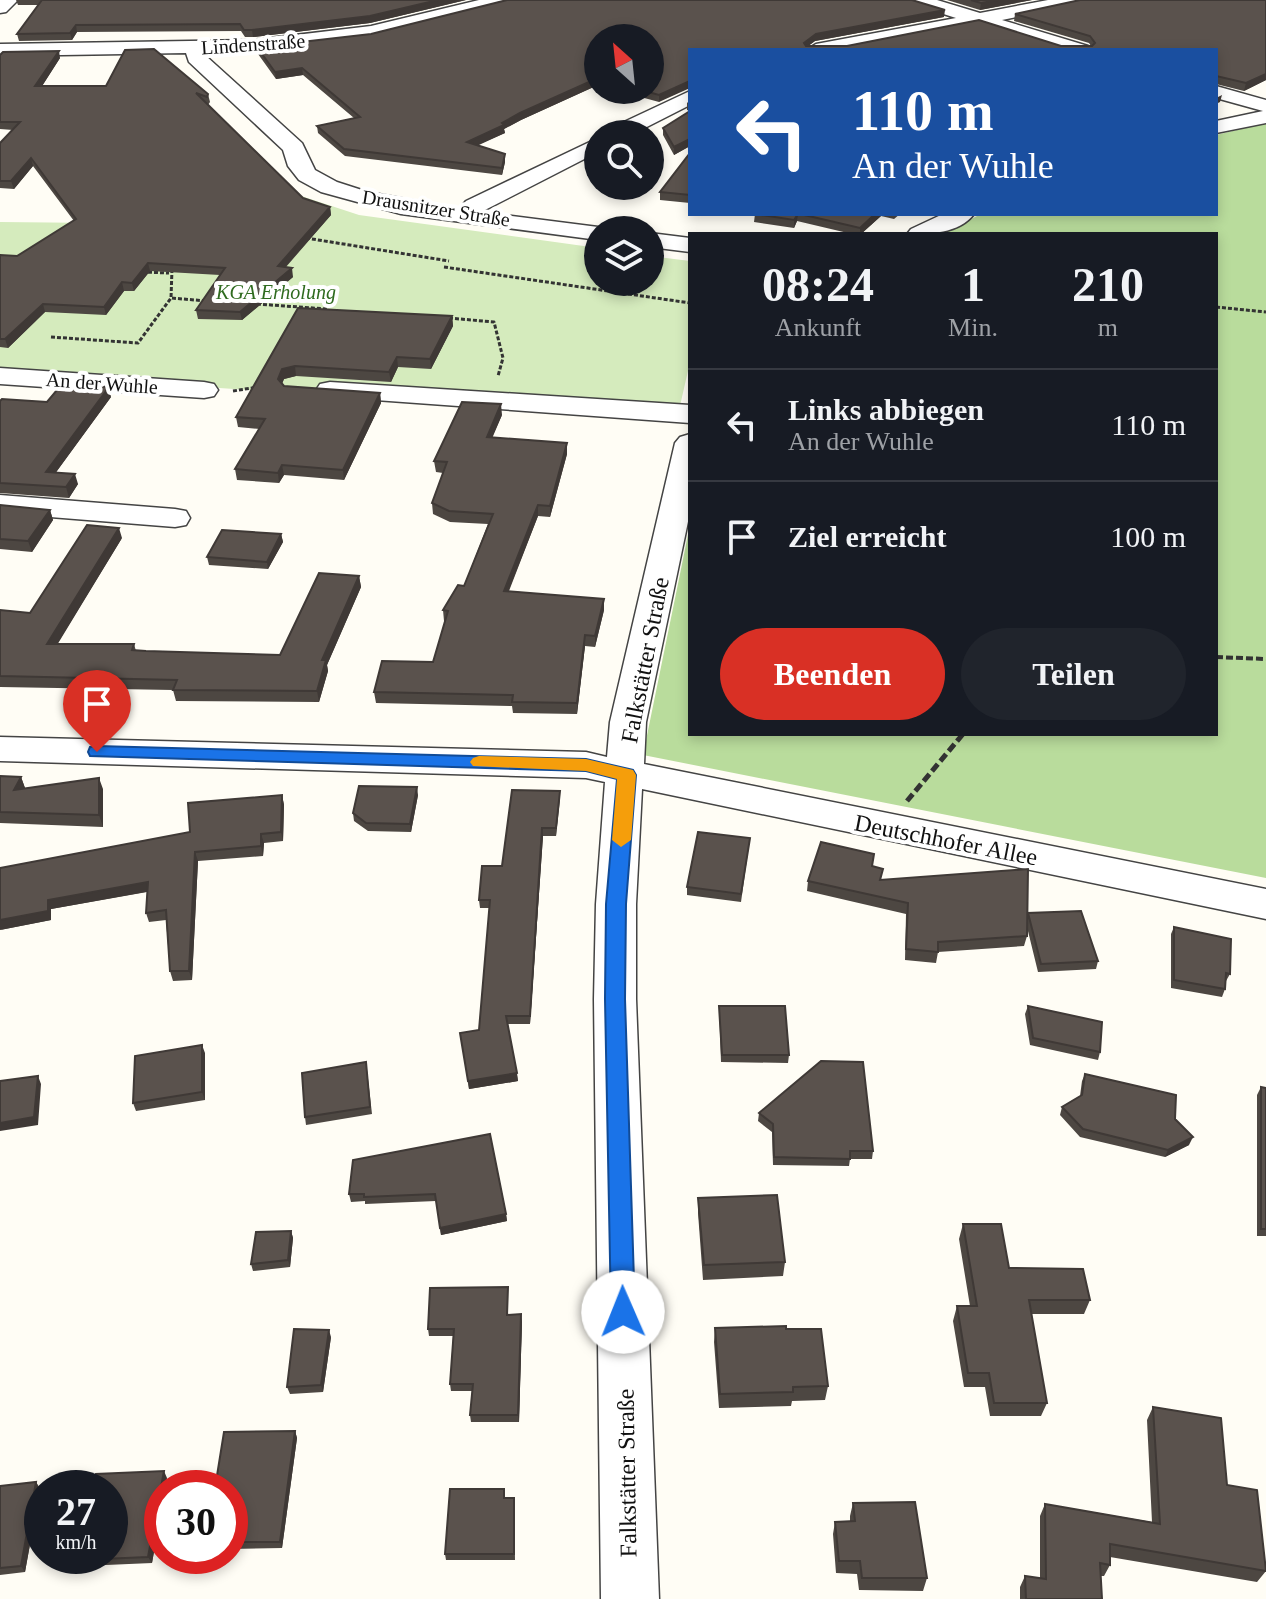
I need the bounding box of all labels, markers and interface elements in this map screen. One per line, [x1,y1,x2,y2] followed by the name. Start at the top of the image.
[584,24,664,104] north arrow
[584,24,664,296] map controls
[200,29,306,59] street label: Lindenstraße
[720,80,824,184] icon: left
[852,80,994,142] text: 110 m
[584,120,664,200] button: search
[852,146,1054,186] text: An der Wuhle
[361,185,512,231] street label: Drausnitzer Straße
[584,216,664,296] button: layers
[762,258,874,311] text: 08:24
[961,258,985,311] text: 1
[1072,258,1144,311] text: 210
[215,281,336,304] park label: KGA Erholung
[775,313,861,342] text: Ankunft
[948,313,998,342] text: Min.
[1098,313,1118,342] text: m
[45,368,159,398] street label: An der Wuhle
[788,393,984,426] text: Links abbiegen
[720,403,764,447] icon: left
[1111,408,1186,441] text: 110 m
[788,427,934,456] text: An der Wuhle
[720,515,764,559] icon: arrive
[788,520,947,553] text: Ziel erreicht
[1110,520,1186,553] text: 100 m
[616,575,674,745] street label: Falkstätter Straße
[720,628,945,720] button: Beenden
[961,628,1186,720] button: Teilen
[63,670,131,752] pin
[75,682,119,726] icon: arrive
[852,809,1040,871] street label: Deutschhofer Allee
[581,1270,665,1354] position arrow
[613,1388,641,1558] street label: Falkstätter Straße
[144,1470,248,1574] speed limit sign: 30
[56,1489,96,1534] text: 27
[55,1531,97,1553] text: km/h

